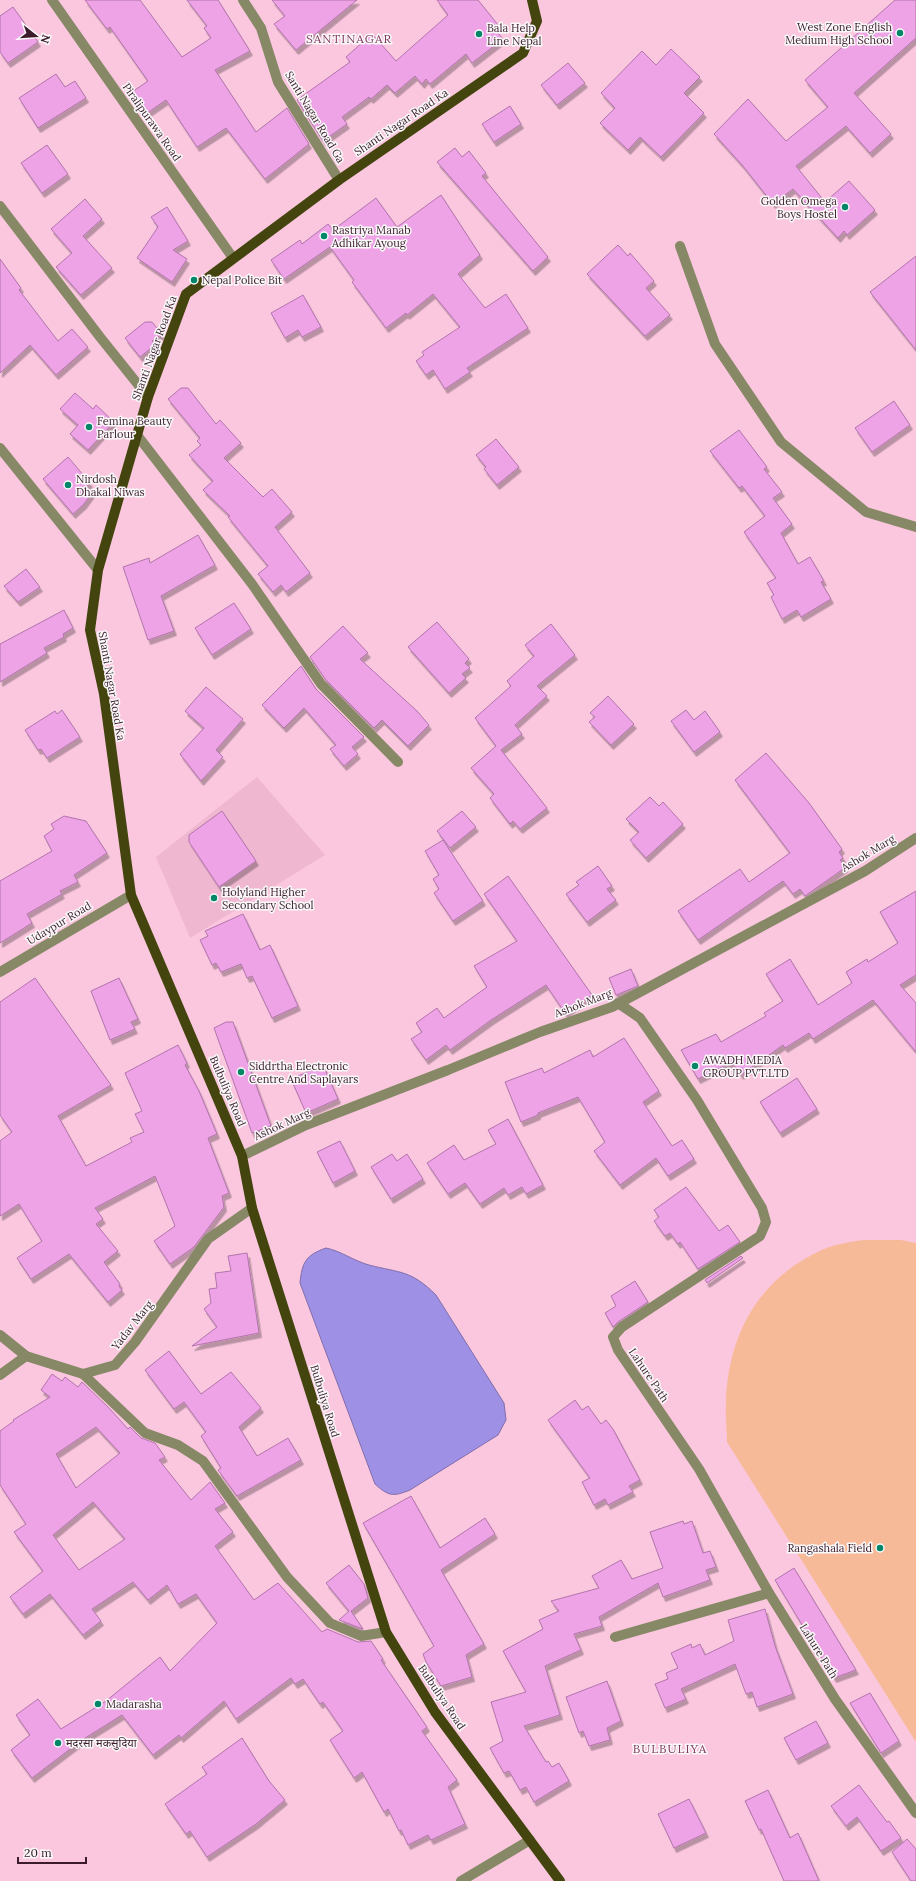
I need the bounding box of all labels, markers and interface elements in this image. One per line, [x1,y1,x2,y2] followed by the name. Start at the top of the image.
[16,16,56,56] north arrow
[785,20,892,47] place label: West Zone English Medium High School
[487,21,541,48] place label: Bala Help Line Nepal
[895,28,905,38] marker: West Zone English Medium High School
[474,29,484,39] marker: Bala Help Line Nepal
[306,31,392,46] district label: SANTINAGAR
[37,33,54,46] text: N
[282,69,348,166] street label: Santi Nagar Road Ga
[120,80,184,164] street label: Piralipurawa Road
[351,85,451,159] street label: Shanti Nagar Road Ka
[761,194,837,221] place label: Golden Omega Boys Hostel
[840,202,850,212] marker: Golden Omega Boys Hostel
[331,223,411,250] place label: Rastriya Manab Adhikar Ayoug
[319,231,329,241] marker: Rastriya Manab Adhikar Ayoug
[202,273,283,287] place label: Nepal Police Bit
[189,275,199,285] marker: Nepal Police Bit
[129,293,180,402] street label: Shanti Nagar Road Ka
[97,414,172,441] place label: Femina Beauty Parlour
[84,422,94,432] marker: Femina Beauty Parlour
[76,472,145,499] place label: Nirdosh Dhakal Niwas
[63,480,73,490] marker: Nirdosh Dhakal Niwas
[96,630,129,742] street label: Shanti Nagar Road Ka
[838,831,898,875] street label: Ashok Marg
[222,885,314,912] place label: Holyland Higher Secondary School
[209,893,219,903] marker: Holyland Higher Secondary School
[24,898,94,948] street label: Udaypur Road
[551,985,615,1021] street label: Ashok Marg
[702,1053,789,1080] place label: AWADH MEDIA GROUP PVT.LTD
[207,1054,249,1129] street label: Bulbuliya Road
[249,1059,358,1086] place label: Siddrtha Electronic Centre And Saplayars
[690,1061,700,1071] marker: AWADH MEDIA GROUP PVT.LTD
[236,1067,246,1077] marker: Siddrtha Electronic Centre And Saplayars
[251,1105,313,1144] street label: Ashok Marg
[108,1297,156,1353] street label: Yadav Marg
[626,1345,672,1405] street label: Lahure Path
[307,1363,343,1439] street label: Bulbuliya Road
[787,1541,872,1555] place label: Rangashala Field
[875,1543,885,1553] marker: Rangashala Field
[797,1621,842,1681] street label: Lahure Path
[415,1662,469,1732] street label: Bulbuliya Road
[106,1697,162,1711] place label: Madarasha
[93,1699,103,1709] marker: Madarasha
[66,1736,137,1750] place label: मदरसा मकसुदिया
[53,1738,63,1748] marker: मदरसा मकसुदिया
[633,1741,707,1756] district label: BULBULIYA
[18,1839,86,1865] scale bar
[24,1845,52,1860] text: 20 m

